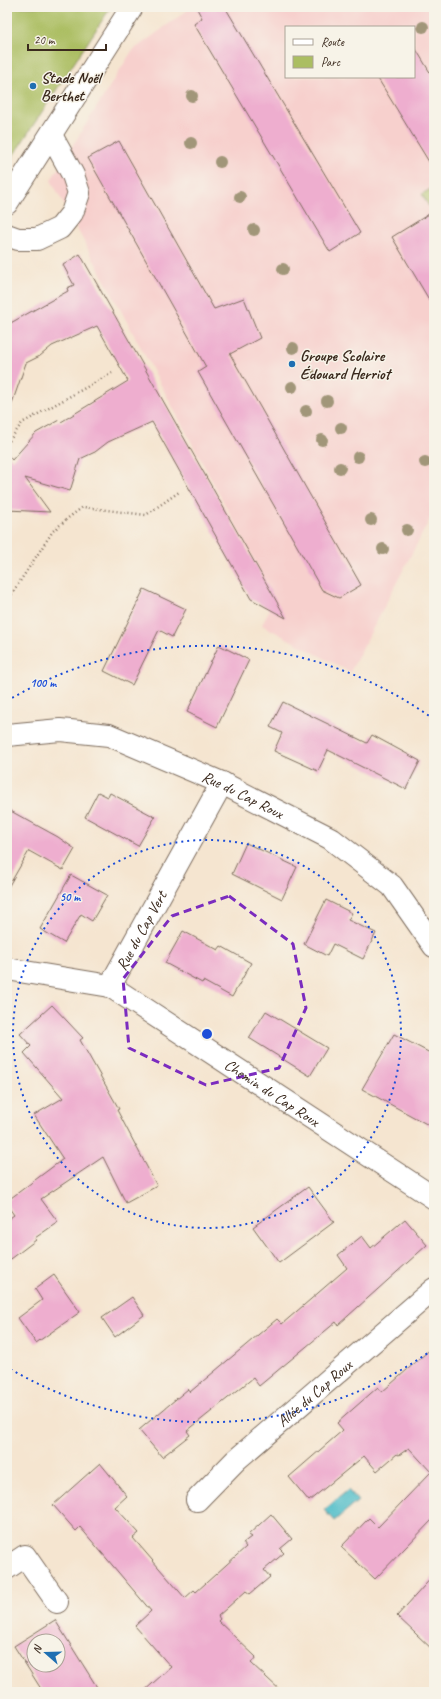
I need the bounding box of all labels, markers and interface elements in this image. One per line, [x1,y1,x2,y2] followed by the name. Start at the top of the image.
[28,26,106,52] scale bar
[285,26,415,78] legend
[34,32,56,48] text: 20 m
[321,34,345,50] text: Route
[321,54,341,70] text: Parc
[41,68,104,106] place label: Stade Noël Berthet
[28,81,38,91] marker: Stade Noël Berthet
[300,346,393,384] place label: Groupe Scolaire Édouard Herriot
[287,359,297,369] marker: Groupe Scolaire Édouard Herriot
[30,675,57,691] text: 100 m
[199,767,288,824] street label: Rue du Cap Roux
[112,886,172,974] street label: Rue du Cap Vert
[60,889,81,905] text: 50 m
[200,1027,214,1041] centre of rings
[220,1055,324,1132] street label: Chemin du Cap Roux
[273,1354,358,1431] street label: Allée du Cap Roux
[26,1633,66,1673] north arrow
[29,1642,45,1655] text: N

